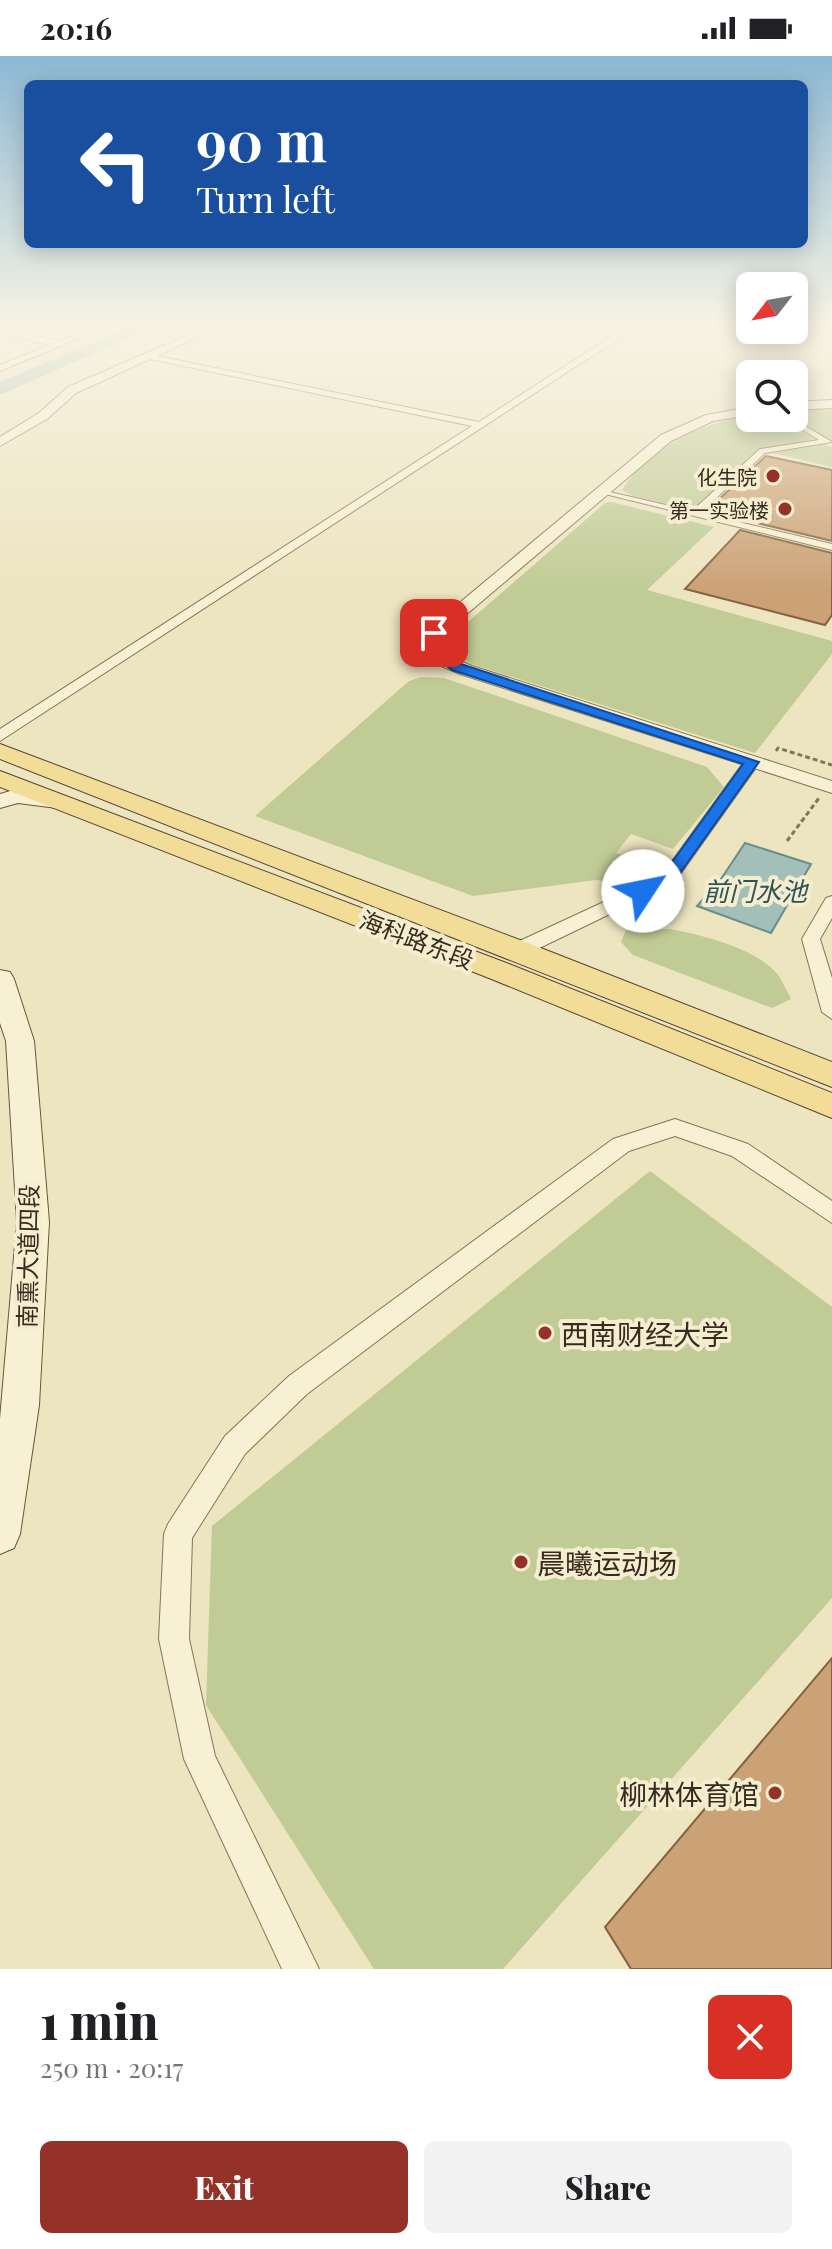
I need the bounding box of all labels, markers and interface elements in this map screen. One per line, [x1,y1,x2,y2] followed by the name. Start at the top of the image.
[40,8,112,48] text: 20:16
[196,102,327,177] text: 90 m
[64,112,168,216] icon: left
[196,174,335,222] text: Turn left
[736,272,808,344] north arrow
[736,272,808,432] map controls
[736,360,808,432] button: search
[697,463,757,490] place label: 化生院
[764,467,782,485] marker: 化生院
[669,496,769,523] place label: 第一实验楼
[776,500,794,518] marker: 第一实验楼
[400,599,468,667] pin
[412,611,456,655] icon: arrive
[601,849,685,933] position arrow
[703,873,810,908] water label: 前门水池
[355,903,479,975] street label: 海科路东段
[10,1184,44,1328] street label: 南熏大道四段
[561,1315,729,1352] place label: 西南财经大学
[536,1324,554,1342] marker: 西南财经大学
[537,1544,677,1581] place label: 晨曦运动场
[512,1553,530,1571] marker: 晨曦运动场
[619,1775,759,1812] place label: 柳林体育馆
[766,1784,784,1802] marker: 柳林体育馆
[40,1988,158,2052] text: 1 min
[708,1995,792,2079] button: close
[40,2050,183,2085] text: 250 m · 20:17
[40,2141,408,2233] button: Exit
[424,2141,792,2233] button: Share

